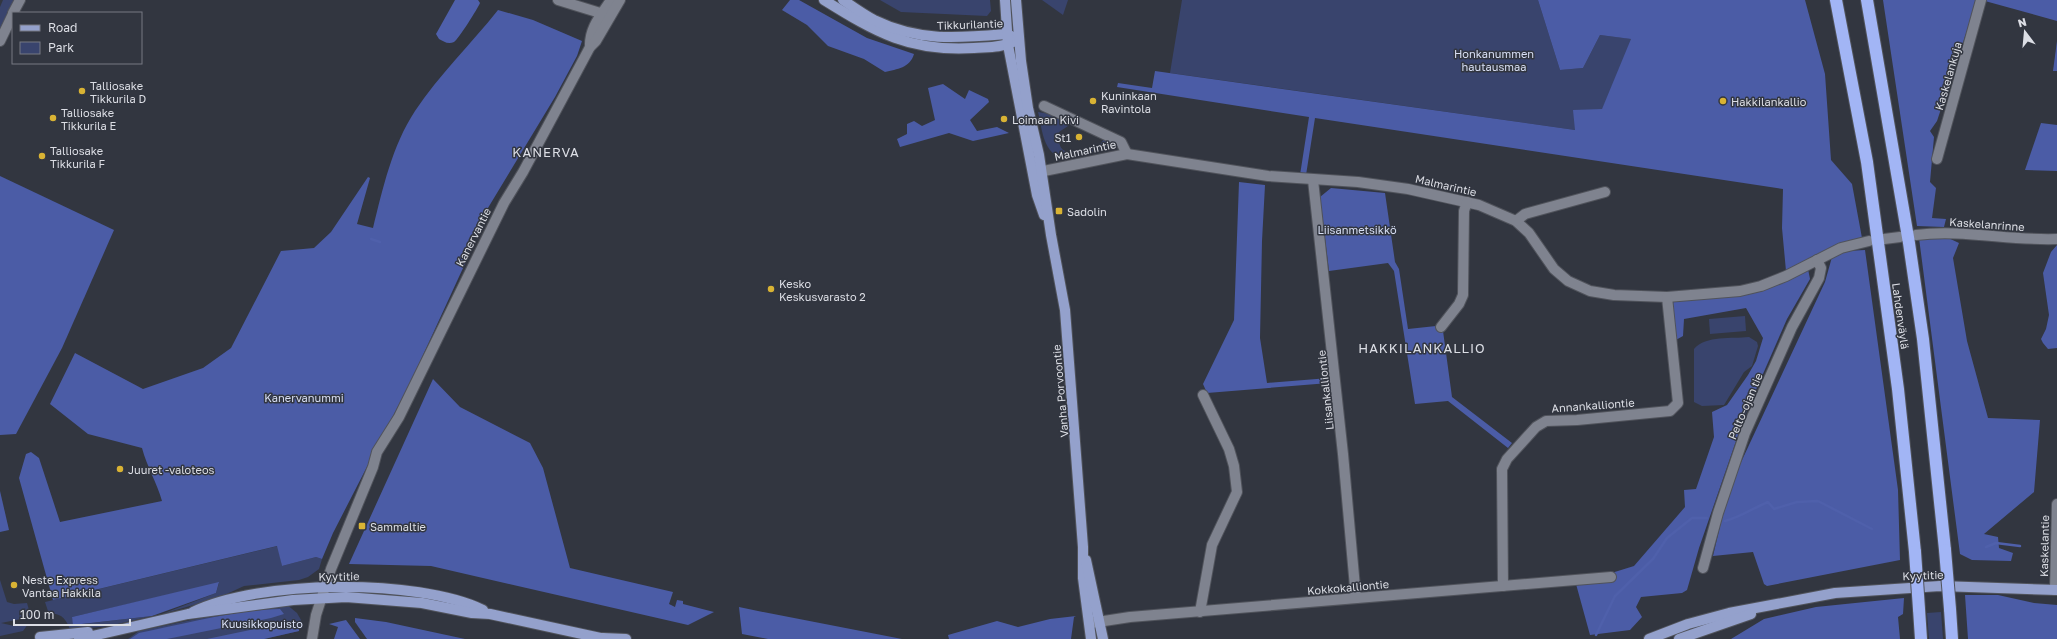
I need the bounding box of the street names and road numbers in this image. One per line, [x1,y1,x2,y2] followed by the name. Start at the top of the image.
[937,16,1003,32] street label: Tikkurilantie
[1932,40,1964,112] street label: Kaskelankuja
[1053,137,1117,163] street label: Malmarintie
[1414,172,1478,198] street label: Malmarintie
[453,206,493,268] street label: Kanervantie
[1949,215,2025,233] street label: Kaskelanrinne
[1890,282,1912,350] street label: Lahdenväylä
[1049,344,1071,438] street label: Vanha Porvoontie
[1314,349,1336,431] street label: Liisankalliontie
[1725,371,1765,441] street label: Pelto-ojan tie
[1551,396,1635,414] street label: Annankalliontie
[2037,515,2051,577] street label: Kaskelantie
[1902,568,1944,582] street label: Kyytitie
[318,569,360,583] street label: Kyytitie
[1307,577,1389,597] street label: Kokkokalliontie

